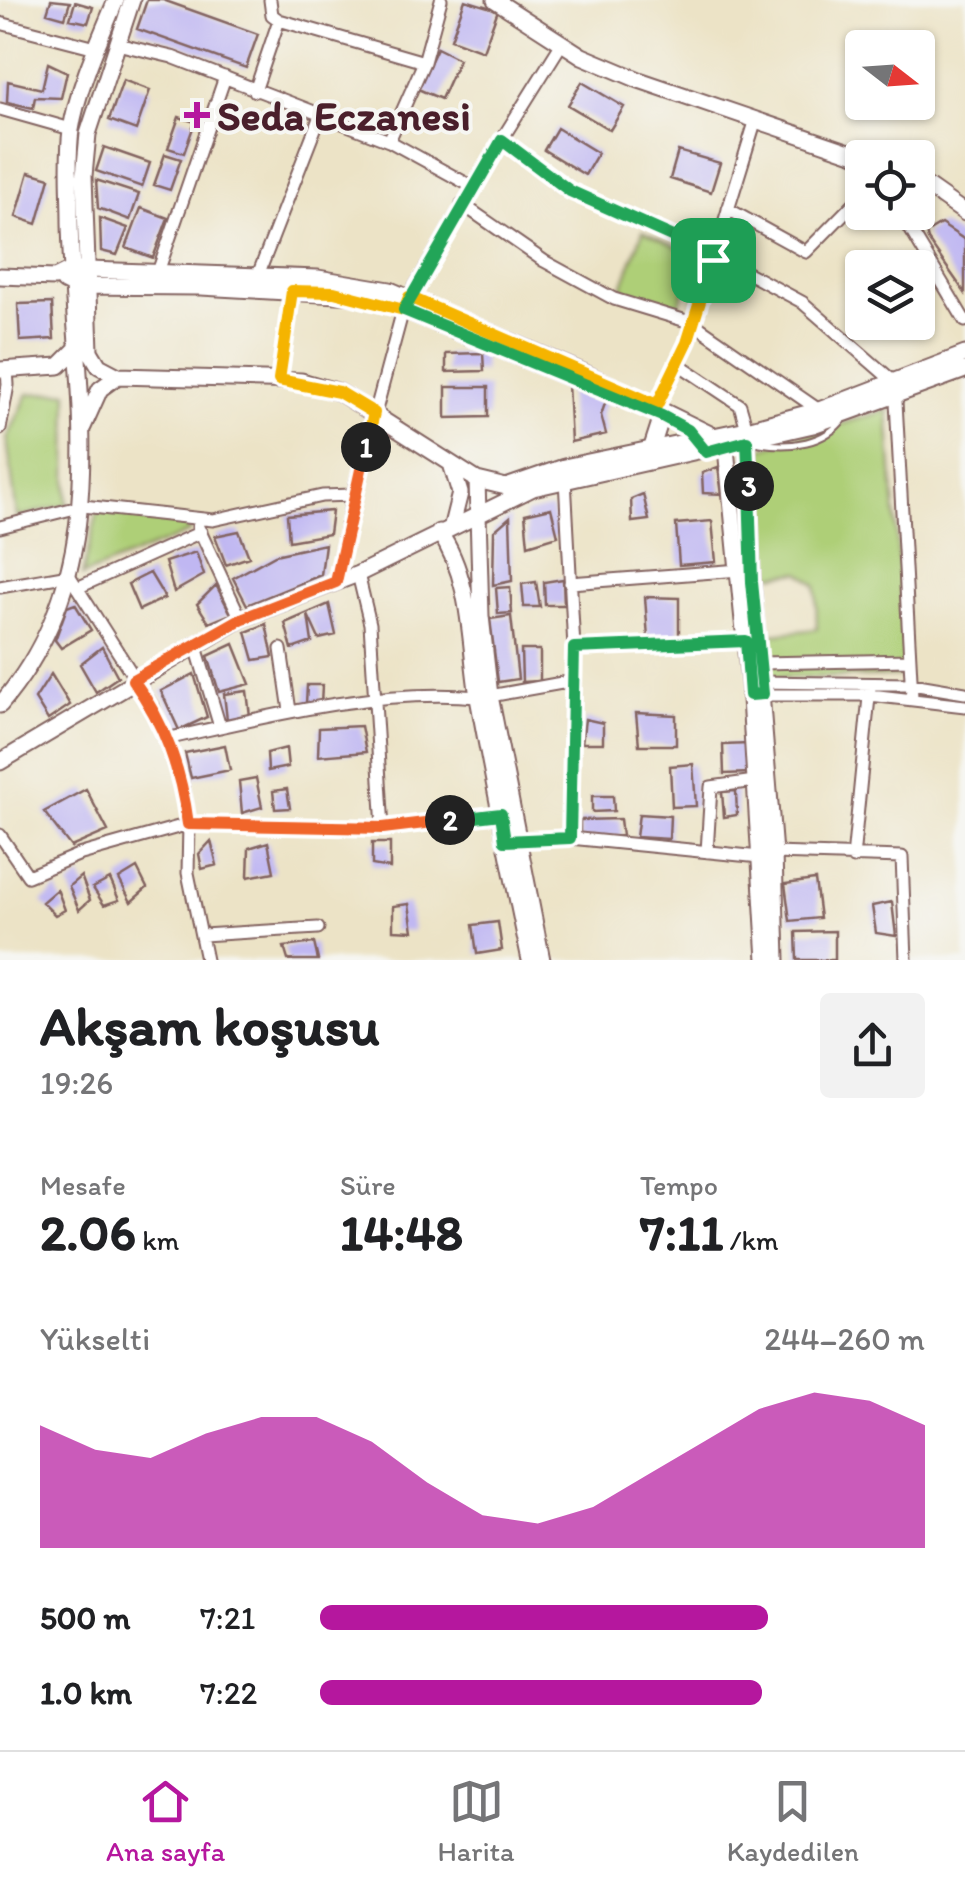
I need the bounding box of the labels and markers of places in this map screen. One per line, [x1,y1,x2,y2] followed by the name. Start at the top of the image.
[217,90,471,141] place label: Seda Eczanesi
[186,104,208,126] marker: Seda Eczanesi
[671,218,756,303] pin
[341,422,391,472] pin: 1
[724,461,774,511] pin: 3
[425,795,475,845] pin: 2

